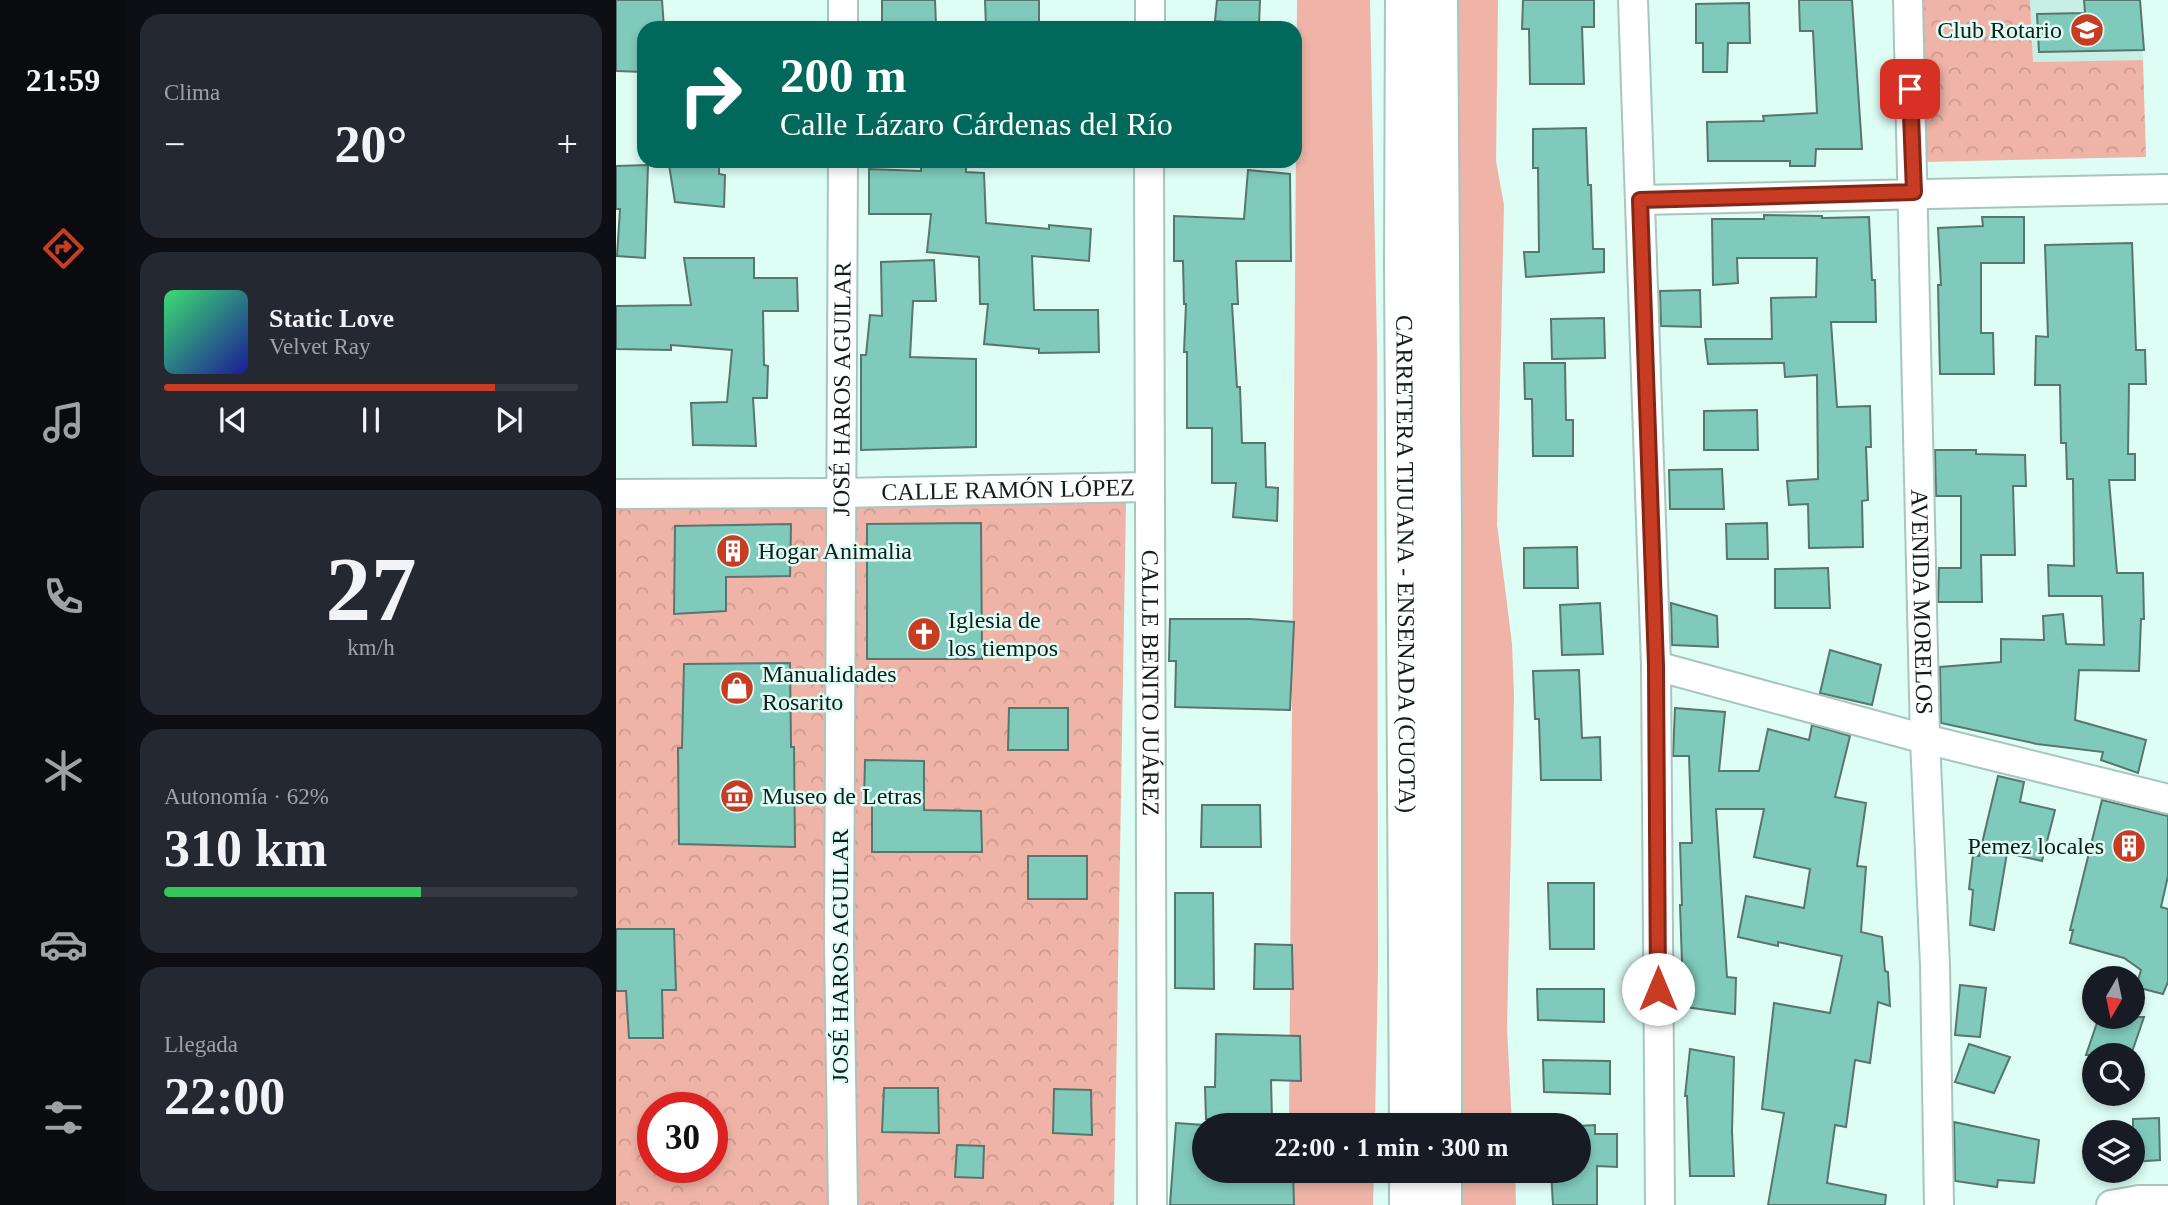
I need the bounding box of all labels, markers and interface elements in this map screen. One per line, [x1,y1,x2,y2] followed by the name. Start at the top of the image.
[2068,11,2106,49] school or university icon: Club Rotario
[1937,17,2062,43] place label: Club Rotario
[780,48,907,103] text: 200 m
[665,49,756,140] icon: right
[1880,59,1940,119] pin
[26,62,100,98] text: 21:59
[1891,70,1929,108] icon: arrive
[164,80,220,105] text: Clima
[780,106,1173,142] text: Calle Lázaro Cárdenas del Río
[335,116,407,173] text: 20°
[164,123,185,165] text: −
[557,123,578,165] text: +
[39,224,88,273] icon: directions
[828,262,855,517] street label: JOSÉ HAROS AGUILAR
[269,304,394,333] text: Static Love
[1391,315,1420,813] street label: CARRETERA TIJUANA - ENSENADA (CUOTA)
[269,334,371,359] text: Velvet Ray
[39,398,88,447] icon: music
[214,401,252,439] icon: previous
[352,401,390,439] icon: pause
[490,401,528,439] icon: next
[881,474,1135,505] street label: CALLE RAMÓN LÓPEZ
[1906,489,1937,715] street label: AVENIDA MORELOS
[714,532,752,570] building icon: Hogar Animalia
[758,538,912,564] place label: Hogar Animalia
[326,539,417,640] text: 27
[1137,550,1164,816] street label: CALLE BENITO JUÁREZ
[39,572,88,621] icon: phone
[948,607,1058,661] place label: Iglesia de los tiempos
[905,615,943,653] church icon: Iglesia de los tiempos
[347,635,395,660] text: km/h
[762,661,897,715] place label: Manualidades Rosarito
[718,669,756,707] shop icon: Manualidades Rosarito
[39,746,88,795] icon: climate
[718,777,756,815] museum icon: Museo de Letras
[762,783,922,809] place label: Museo de Letras
[164,784,329,809] text: Autonomía · 62%
[164,820,327,877] text: 310 km
[2110,827,2148,865] building icon: Pemez locales
[827,829,853,1083] street label: JOSÉ HAROS AGUILAR
[1967,833,2104,859] place label: Pemez locales
[39,920,88,969] icon: car
[1621,952,1695,1026] position arrow
[2082,966,2146,1029] north arrow
[2082,966,2145,1183] map controls
[164,1032,238,1057] text: Llegada
[2082,1043,2145,1106] button: search
[164,1068,285,1125] text: 22:00
[637,1092,728,1183] speed limit sign: 30
[39,1093,88,1142] icon: filters
[2082,1120,2145,1183] button: layers
[1275,1133,1509,1162] text: 22:00 · 1 min · 300 m

